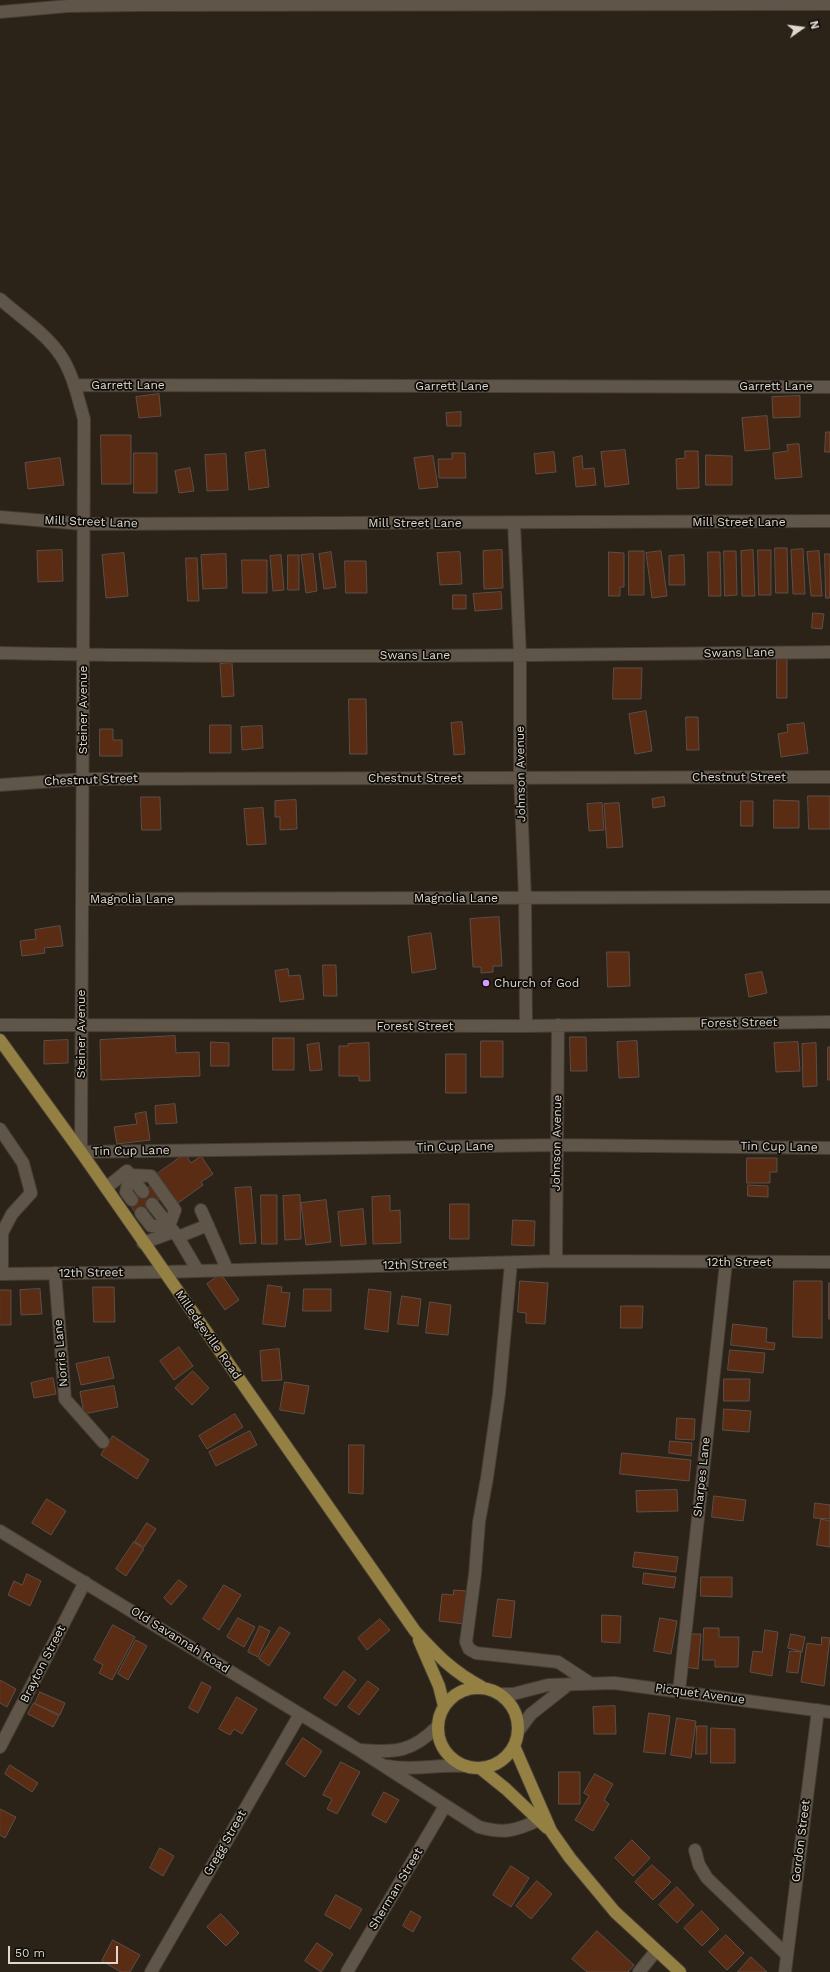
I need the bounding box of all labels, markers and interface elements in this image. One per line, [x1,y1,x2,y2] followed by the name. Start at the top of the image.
[782,8,822,48] north arrow
[807,19,821,31] text: N
[91,378,165,392] street label: Garrett Lane
[415,379,489,393] street label: Garrett Lane
[739,379,813,393] street label: Garrett Lane
[44,513,138,531] street label: Mill Street Lane
[692,515,786,529] street label: Mill Street Lane
[368,516,462,530] street label: Mill Street Lane
[704,645,774,661] street label: Swans Lane
[380,648,450,662] street label: Swans Lane
[76,666,90,754] street label: Steiner Avenue
[513,726,529,822] street label: Johnson Avenue
[692,770,786,784] street label: Chestnut Street
[44,771,138,789] street label: Chestnut Street
[368,771,462,785] street label: Chestnut Street
[414,891,498,905] street label: Magnolia Lane
[90,892,174,906] street label: Magnolia Lane
[494,976,579,990] place label: Church of God
[481,978,491,988] marker: Church of God
[74,990,88,1078] street label: Steiner Avenue
[700,1015,778,1031] street label: Forest Street
[376,1019,454,1033] street label: Forest Street
[549,1095,565,1191] street label: Johnson Avenue
[416,1139,494,1155] street label: Tin Cup Lane
[740,1139,818,1155] street label: Tin Cup Lane
[92,1143,170,1159] street label: Tin Cup Lane
[707,1255,771,1269] street label: 12th Street
[383,1257,447,1273] street label: 12th Street
[59,1265,123,1281] street label: 12th Street
[172,1288,244,1382] street label: Milledgeville Road
[51,1319,71,1387] street label: Norris Lane
[691,1436,713,1518] street label: Sharpes Lane
[128,1604,232,1676] street label: Old Savannah Road
[17,1623,69,1705] street label: Brayton Street
[654,1681,746,1707] street label: Picquet Avenue
[789,1799,813,1883] street label: Gordon Street
[200,1808,250,1878] street label: Gregg Street
[366,1846,426,1932] street label: Sherman Street
[10,1938,120,1964] scale bar
[15,1946,45,1960] text: 50 m

